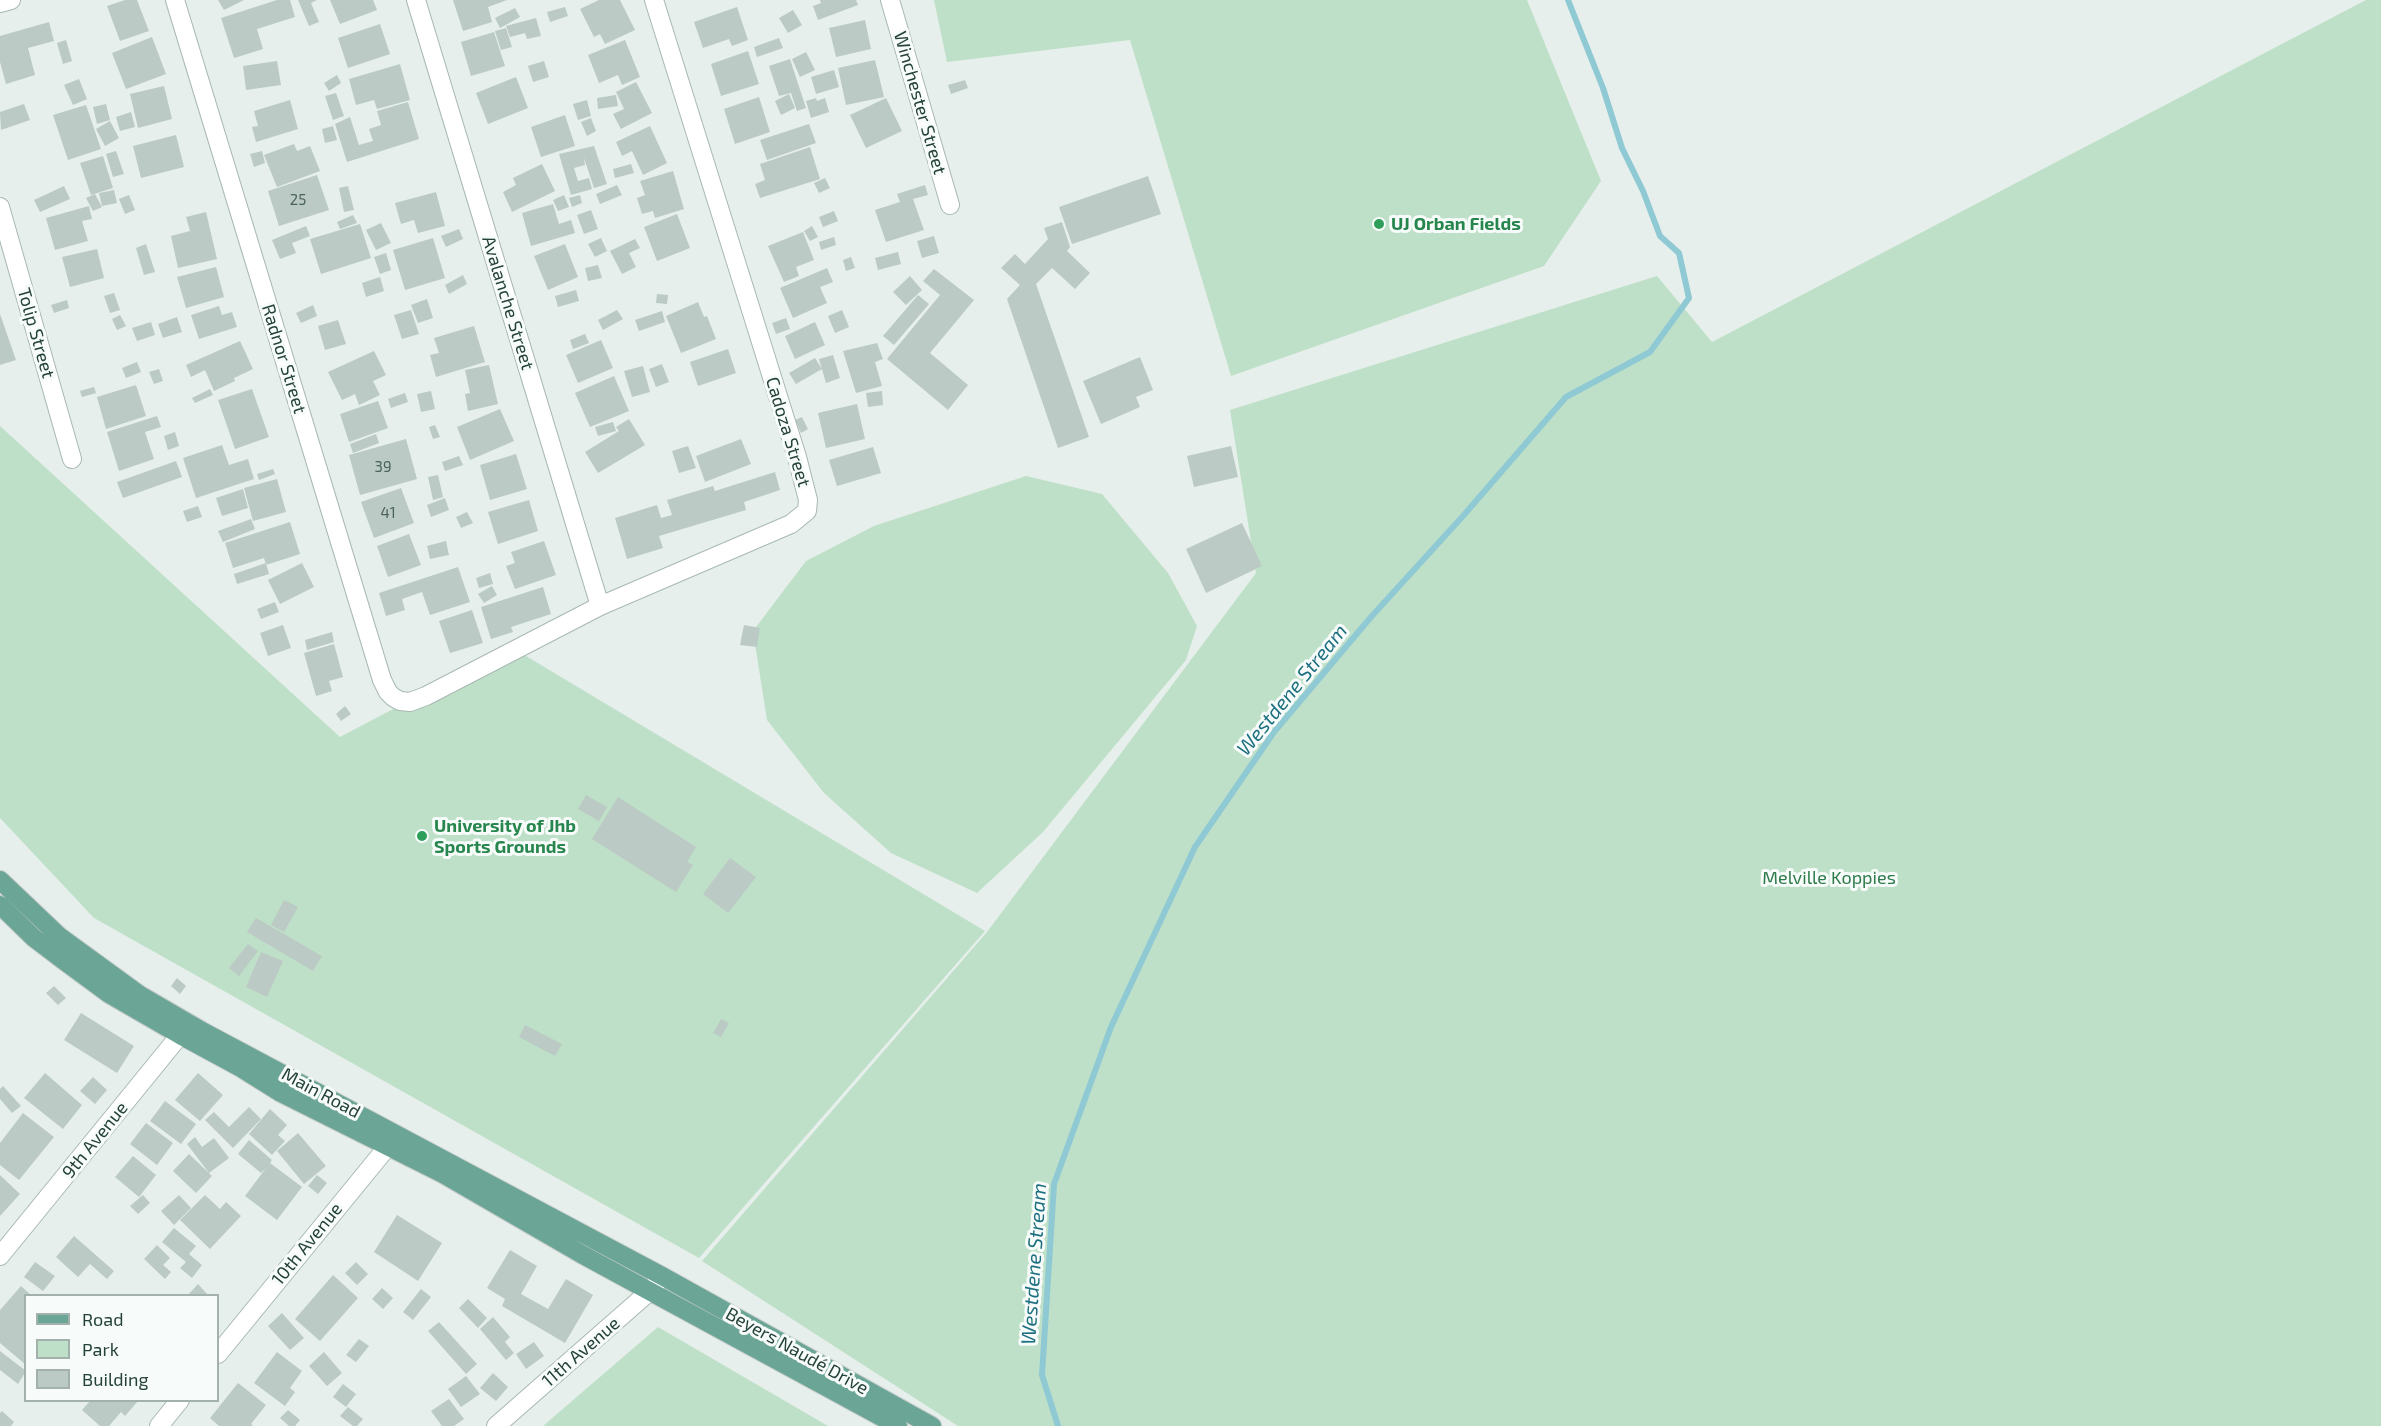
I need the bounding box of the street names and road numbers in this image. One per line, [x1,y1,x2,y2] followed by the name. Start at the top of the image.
[889,29,951,177] street label: Winchester Street
[477,233,539,373] street label: Avalanche Street
[13,285,59,381] street label: Tolip Street
[257,302,311,416] street label: Radnor Street
[761,374,815,490] street label: Cadoza Street
[278,1063,364,1123] street label: Main Road
[58,1097,132,1183] street label: 9th Avenue
[267,1198,347,1290] street label: 10th Avenue
[722,1303,872,1399] street label: Beyers Naudé Drive
[538,1312,624,1392] street label: 11th Avenue

